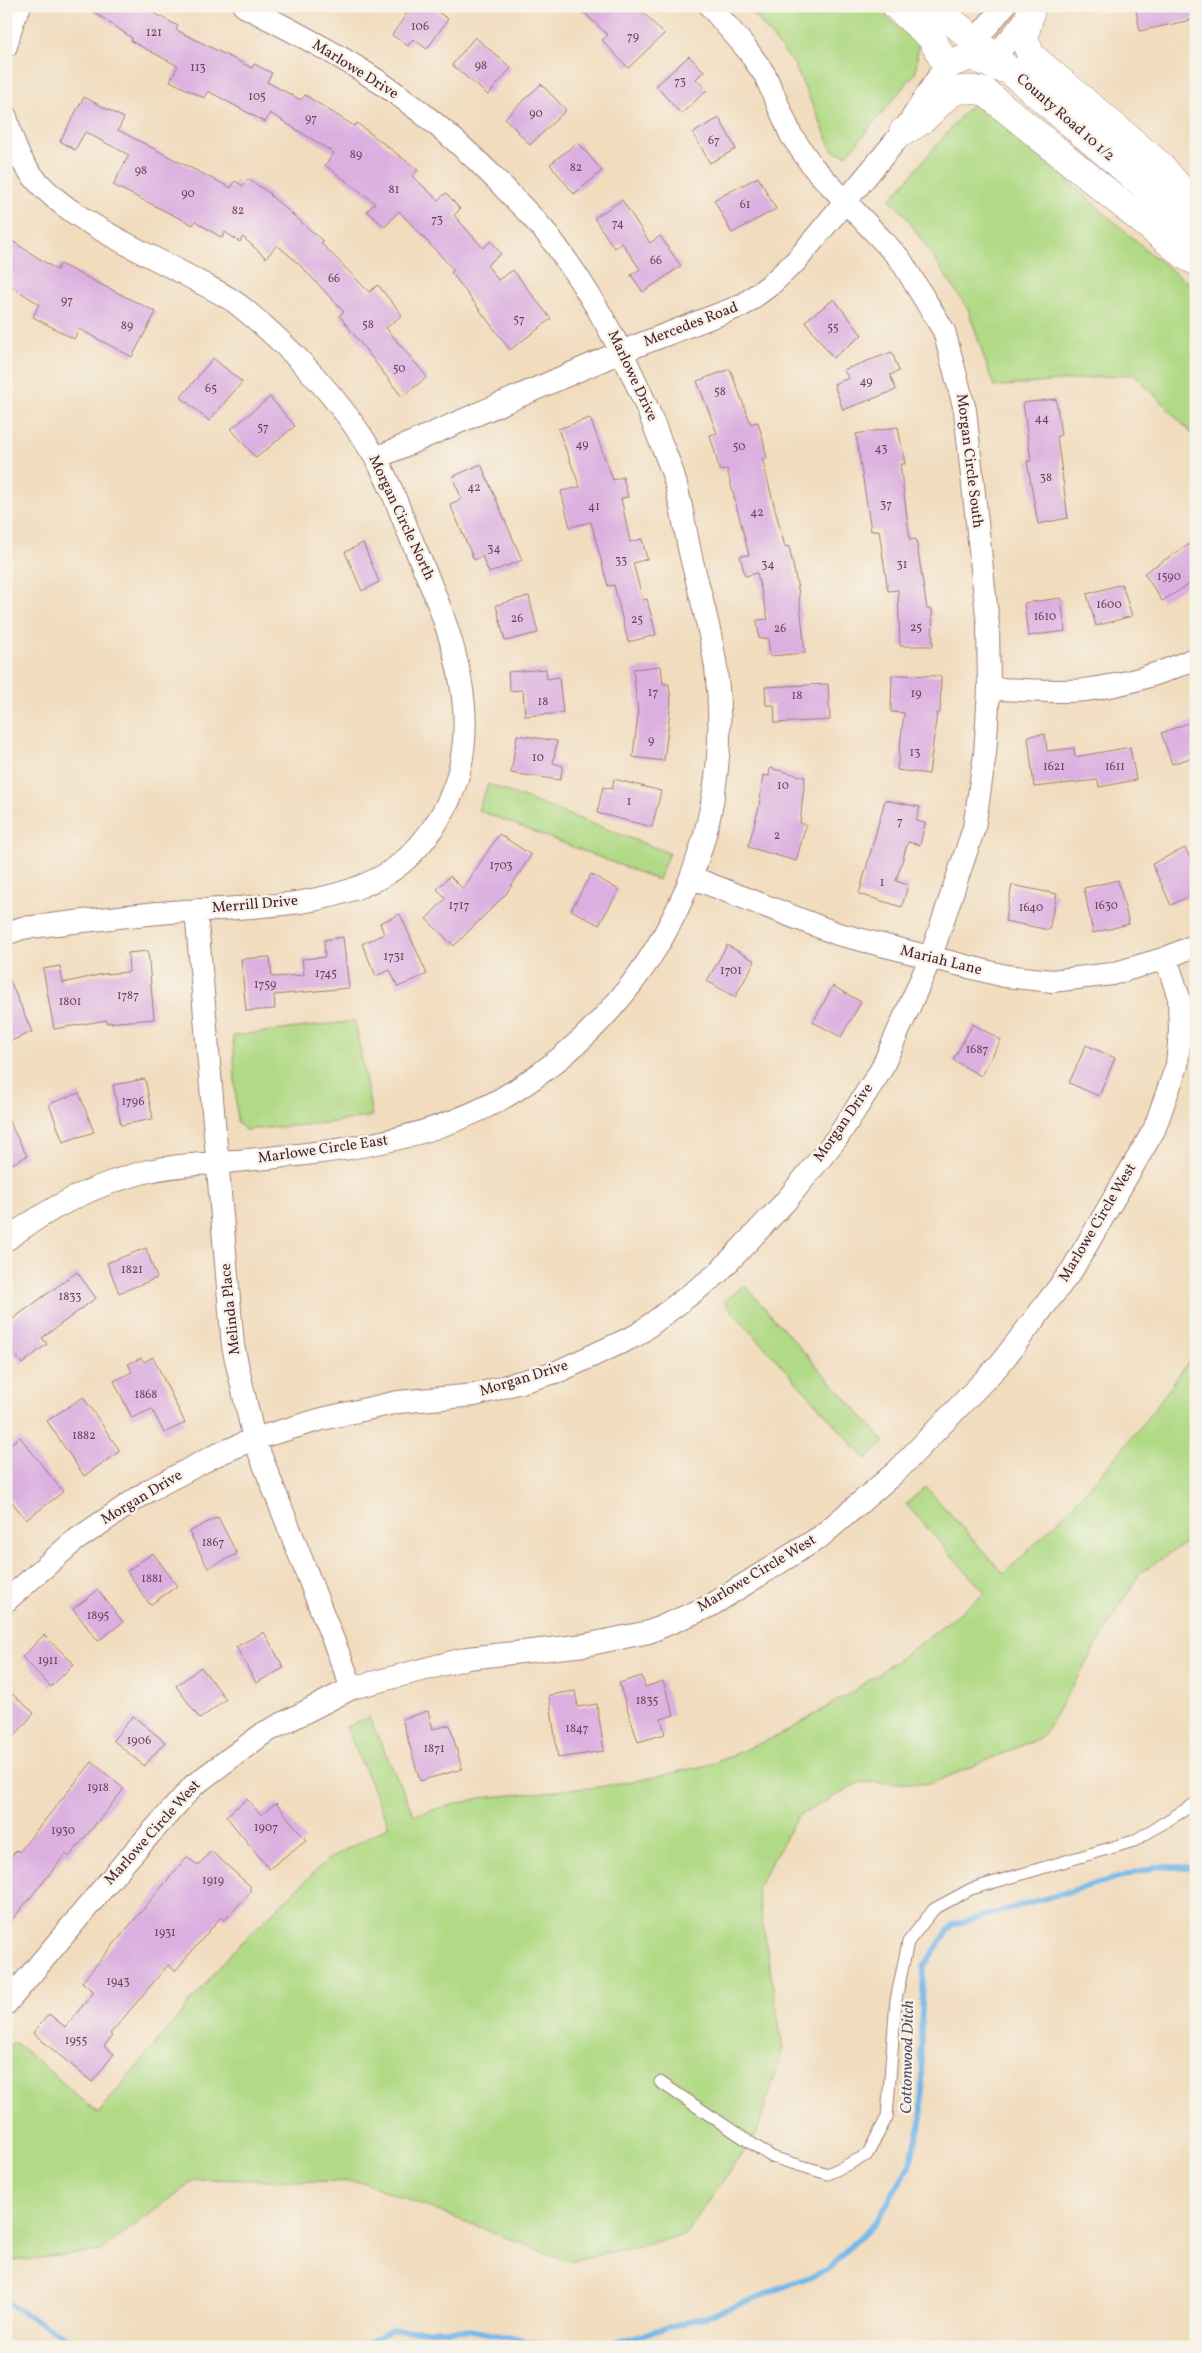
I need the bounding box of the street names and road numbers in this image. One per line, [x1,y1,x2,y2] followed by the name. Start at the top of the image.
[308,35,402,105] street label: Marlowe Drive
[1011,69,1119,167] street label: County Road 10 1/2
[641,297,741,353] street label: Mercedes Road
[602,327,662,425] street label: Marlowe Drive
[950,392,988,530] street label: Morgan Circle South
[363,452,439,584] street label: Morgan Circle North
[211,891,299,919] street label: Merrill Drive
[898,941,984,981] street label: Mariah Lane
[809,1079,879,1167] street label: Morgan Drive
[257,1130,389,1170] street label: Marlowe Circle East
[1054,1160,1142,1286] street label: Marlowe Circle West
[216,1262,246,1356] street label: Melinda Place
[477,1356,571,1402] street label: Morgan Drive
[97,1465,187,1531] street label: Morgan Drive
[694,1530,820,1618] street label: Marlowe Circle West
[100,1776,206,1890] street label: Marlowe Circle West

